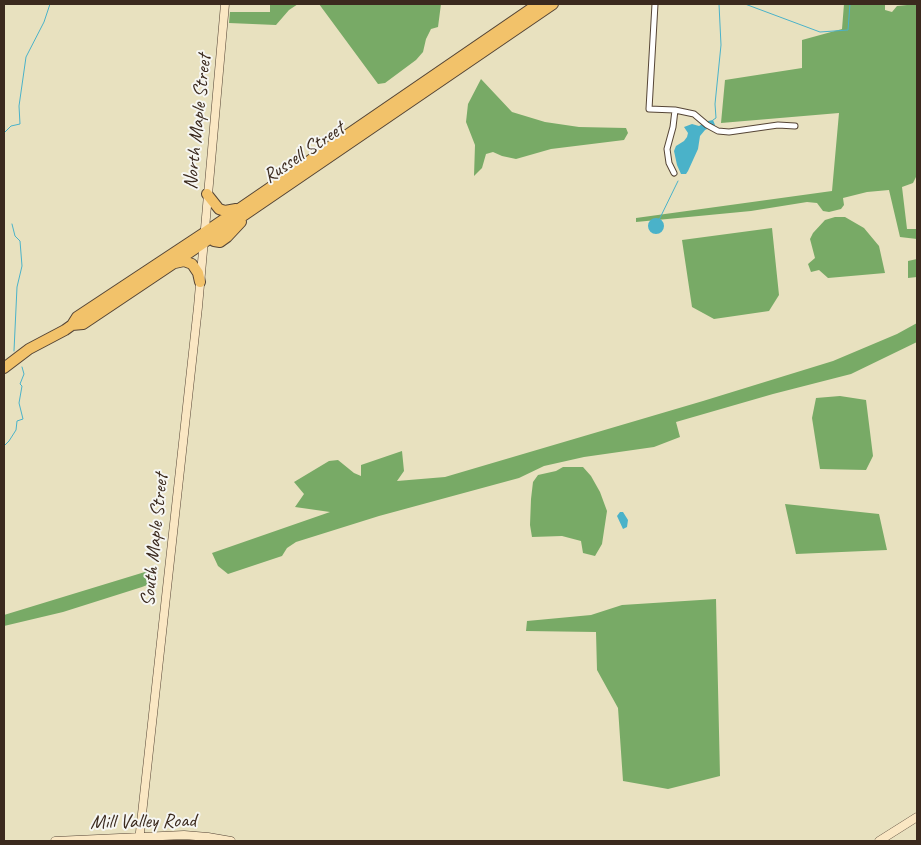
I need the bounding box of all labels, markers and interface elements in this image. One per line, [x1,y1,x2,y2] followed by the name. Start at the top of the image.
[179,53,217,191] street label: North Maple Street
[259,117,349,189] street label: Russell Street
[136,472,174,608] street label: South Maple Street
[90,809,196,835] street label: Mill Valley Road

